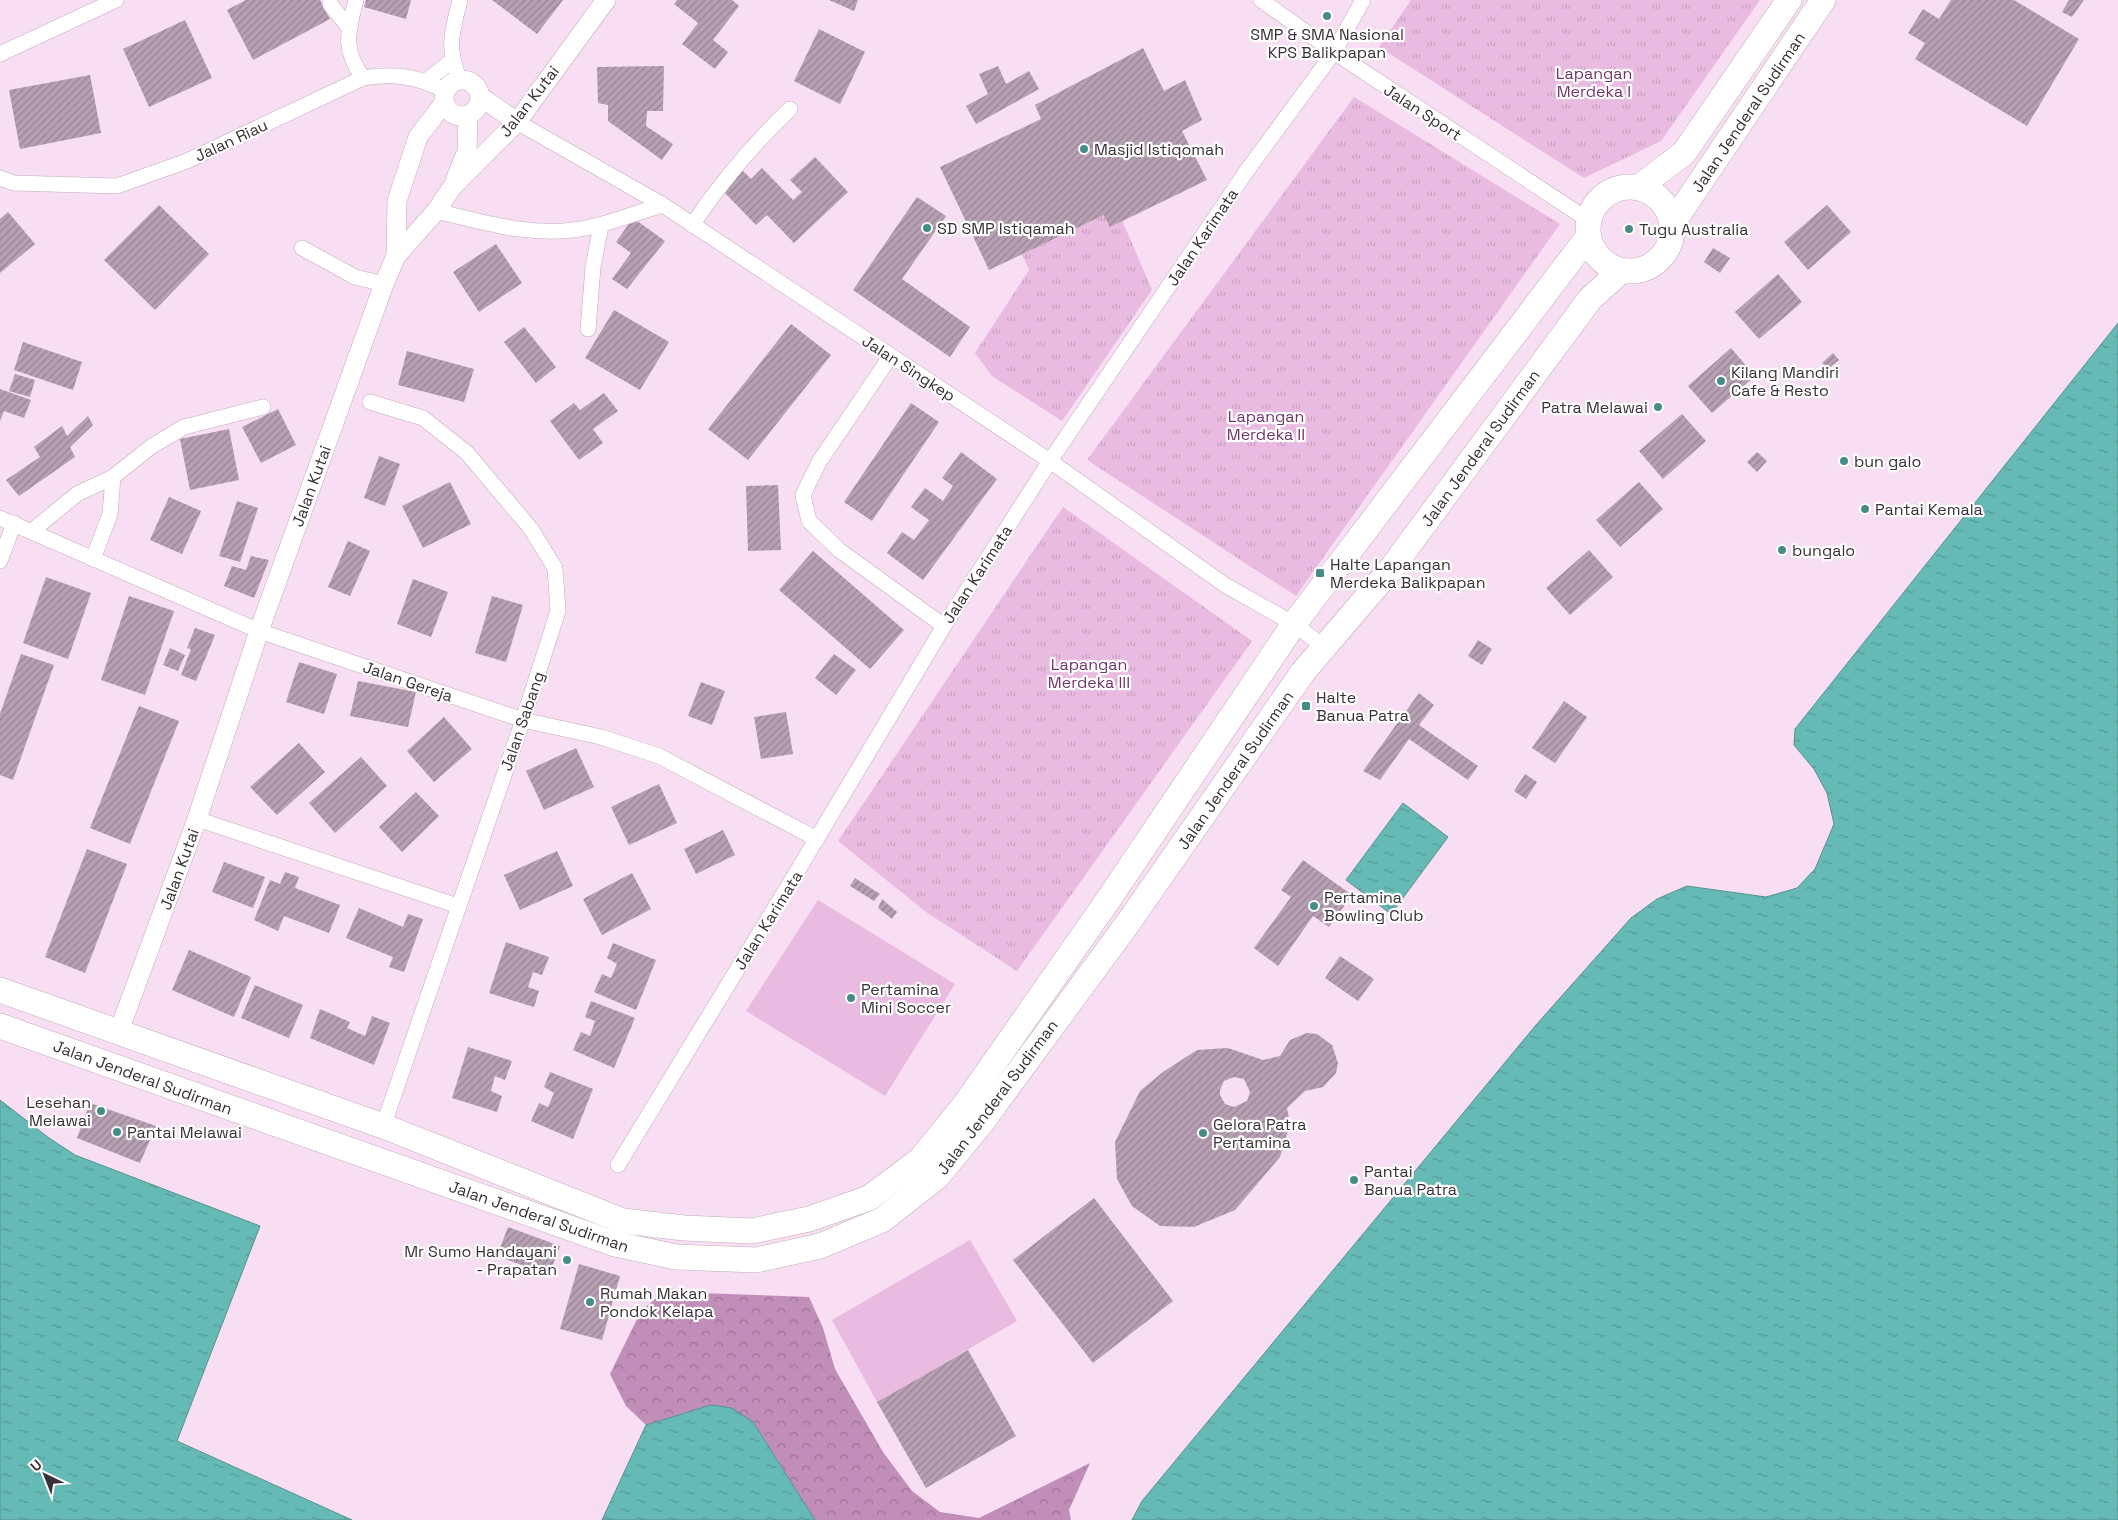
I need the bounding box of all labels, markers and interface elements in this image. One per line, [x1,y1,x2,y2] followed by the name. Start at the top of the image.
[1321,10,1333,22] marker: SMP & SMA Nasional KPS Balikpapan
[1250,24,1404,63] place label: SMP & SMA Nasional KPS Balikpapan
[1687,28,1810,197] street label: Jalan Jenderal Sudirman
[495,61,564,141] street label: Jalan Kutai
[1556,63,1632,102] park label: Lapangan Merdeka I
[1380,79,1466,145] street label: Jalan Sport
[191,114,271,166] street label: Jalan Riau
[1094,139,1224,160] place label: Masjid Istiqomah
[1078,143,1090,155] marker: Masjid Istiqomah
[1162,184,1243,290] street label: Jalan Karimata
[937,218,1075,239] place label: SD SMP Istiqamah
[1639,219,1748,240] place label: Tugu Australia
[921,222,933,234] marker: SD SMP Istiqamah
[1623,223,1635,235] marker: Tugu Australia
[858,330,959,406] street label: Jalan Singkep
[1731,362,1839,401] place label: Kilang Mandiri Cafe & Resto
[1416,366,1544,531] street label: Jalan Jenderal Sudirman
[1715,375,1727,387] marker: Kilang Mandiri Cafe & Resto
[1541,397,1648,418] place label: Patra Melawai
[1652,401,1664,413] marker: Patra Melawai
[1227,406,1305,445] park label: Lapangan Merdeka II
[287,443,336,530] street label: Jalan Kutai
[1854,451,1921,472] place label: bun galo
[1838,455,1850,467] marker: bun galo
[1875,499,1983,520] place label: Pantai Kemala
[1859,503,1871,515] marker: Pantai Kemala
[938,521,1017,627] street label: Jalan Karimata
[1792,540,1855,561] place label: bungalo
[1776,544,1788,556] marker: bungalo
[1330,554,1486,593] place label: Halte Lapangan Merdeka Balikpapan
[1314,567,1326,579] marker: Halte Lapangan Merdeka Balikpapan
[1048,654,1130,693] park label: Lapangan Merdeka III
[360,656,456,707] street label: Jalan Gereja
[496,669,549,774] street label: Jalan Sabang
[1173,687,1298,854] street label: Jalan Jenderal Sudirman
[1316,687,1409,726] place label: Halte Banua Patra
[1300,700,1312,712] marker: Halte Banua Patra
[155,826,204,913] street label: Jalan Kutai
[730,867,807,974] street label: Jalan Karimata
[1324,887,1423,926] place label: Pertamina Bowling Club
[1308,900,1320,912] marker: Pertamina Bowling Club
[861,979,951,1018] place label: Pertamina Mini Soccer
[845,992,857,1004] marker: Pertamina Mini Soccer
[932,1015,1063,1179] street label: Jalan Jenderal Sudirman
[50,1035,235,1120] street label: Jalan Jenderal Sudirman
[26,1092,91,1131] place label: Lesehan Melawai
[95,1105,107,1117] marker: Lesehan Melawai
[1213,1114,1306,1153] place label: Gelora Patra Pertamina
[127,1122,242,1143] place label: Pantai Melawai
[111,1126,123,1138] marker: Pantai Melawai
[1197,1127,1209,1139] marker: Gelora Patra Pertamina
[1364,1161,1457,1200] place label: Pantai Banua Patra
[1348,1174,1360,1186] marker: Pantai Banua Patra
[446,1176,632,1257] street label: Jalan Jenderal Sudirman
[404,1241,557,1280] place label: Mr Sumo Handayani - Prapatan
[561,1254,573,1266] marker: Mr Sumo Handayani - Prapatan
[600,1283,714,1322] place label: Rumah Makan Pondok Kelapa
[584,1296,596,1308] marker: Rumah Makan Pondok Kelapa
[20,1450,70,1500] north arrow
[27,1456,46,1475] text: U

